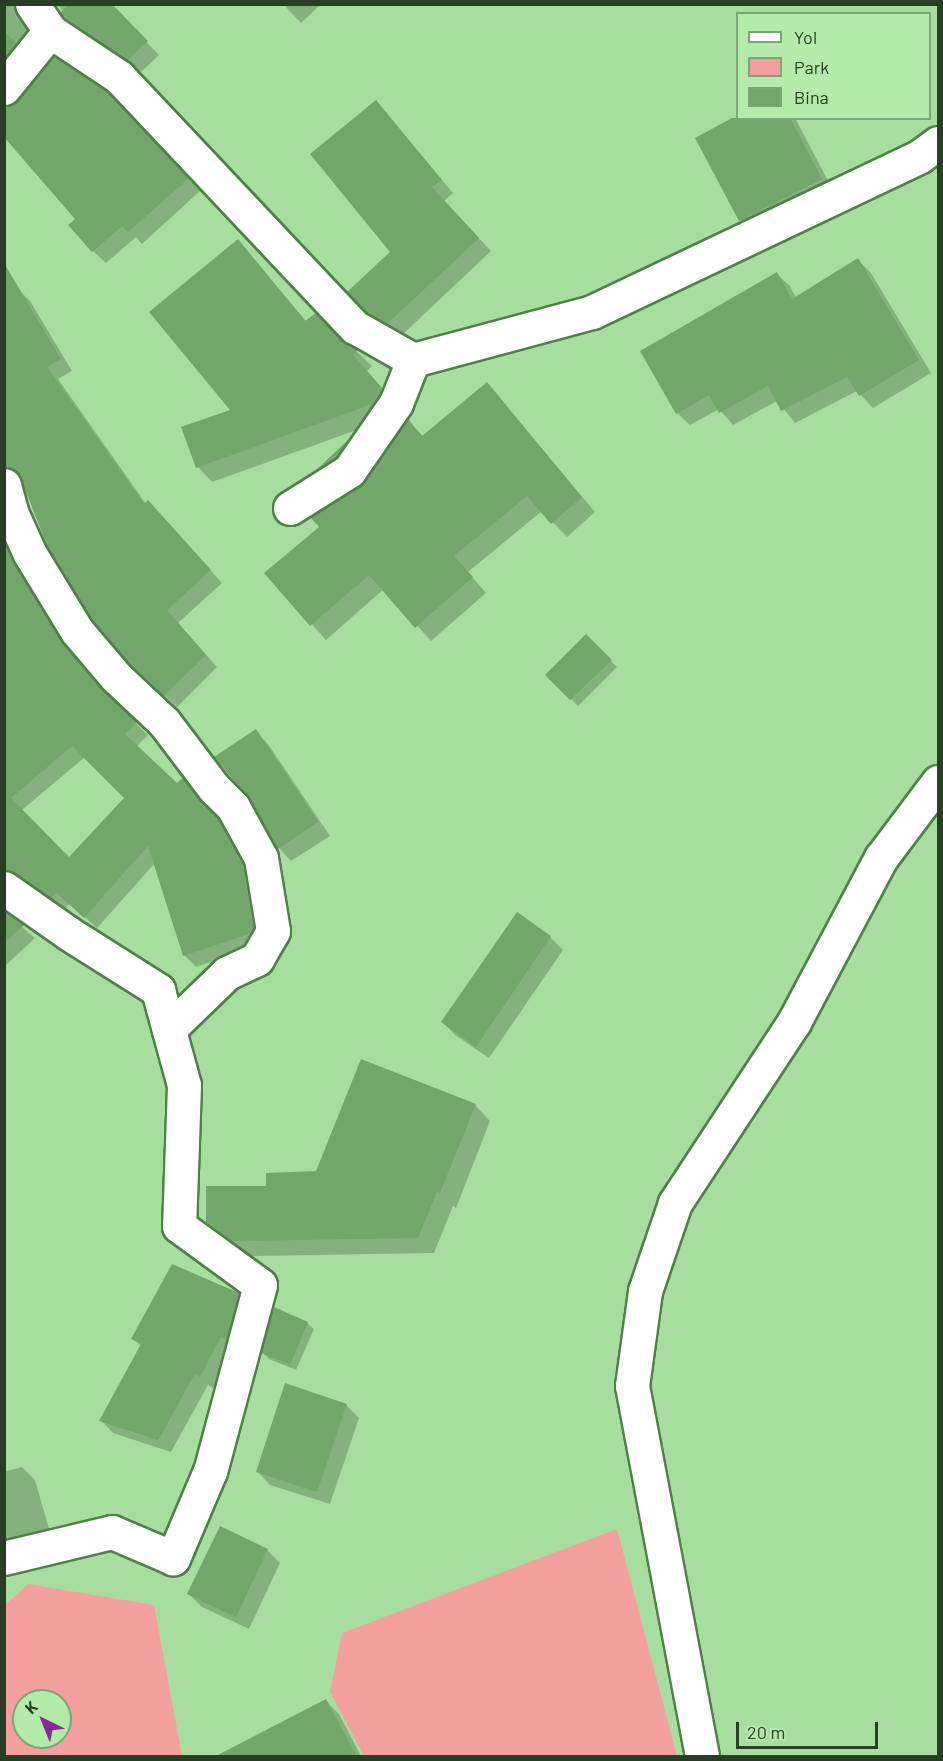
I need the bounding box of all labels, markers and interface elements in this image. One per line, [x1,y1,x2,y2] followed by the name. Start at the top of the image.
[736,12,931,120] legend
[794,26,817,48] text: Yol
[794,56,829,78] text: Park
[794,86,829,108] text: Bina
[12,1689,72,1749] north arrow
[21,1697,41,1717] text: K
[739,1710,882,1748] scale bar
[747,1721,785,1743] text: 20 m

